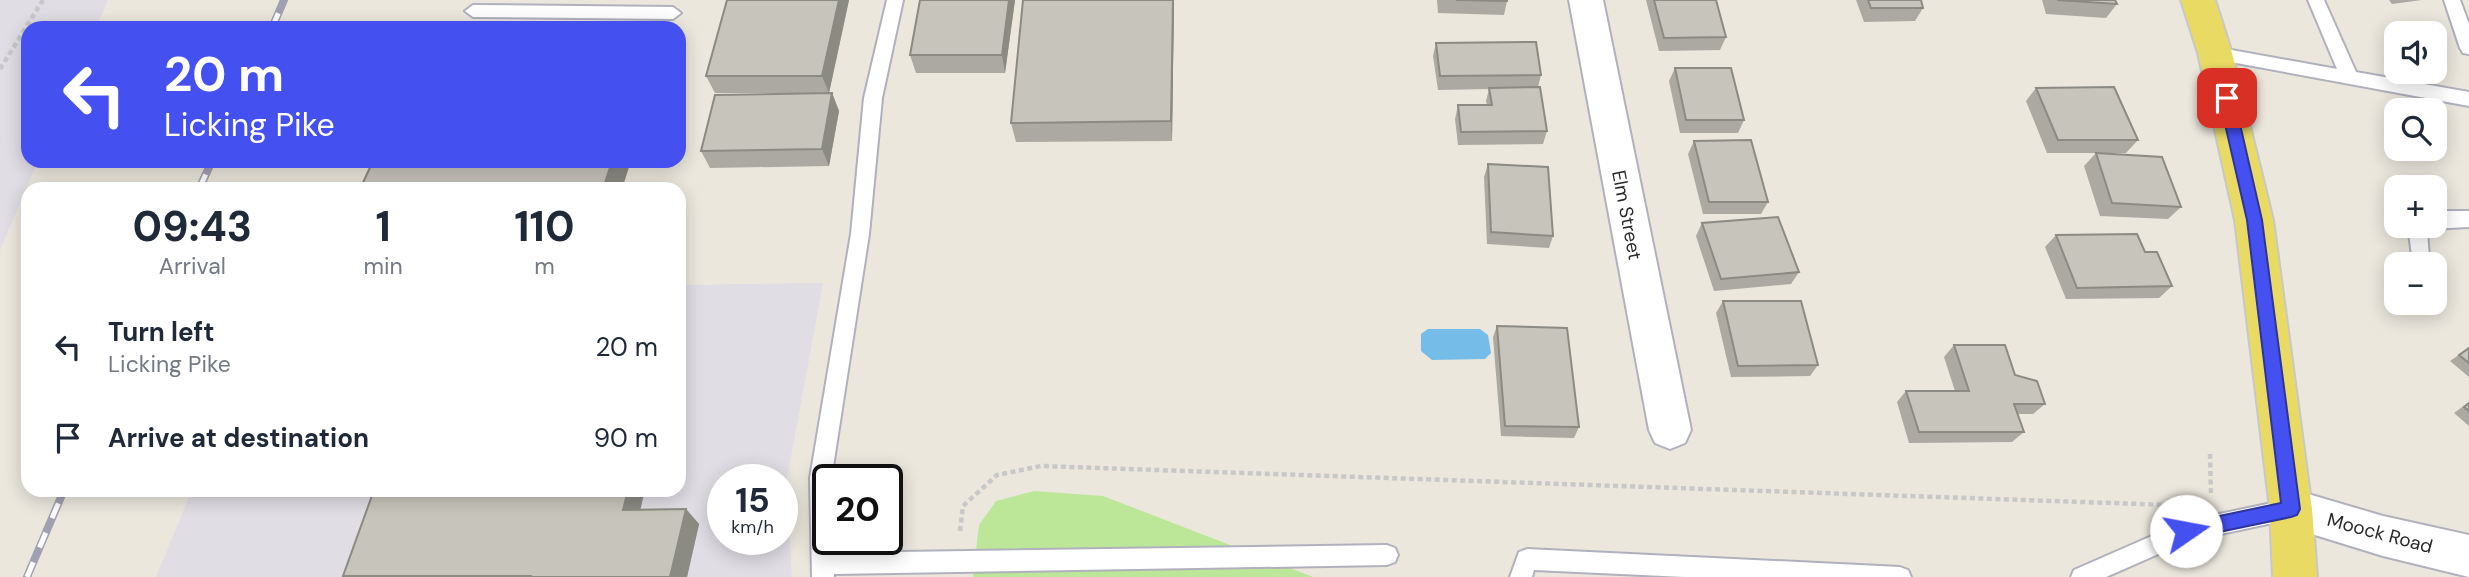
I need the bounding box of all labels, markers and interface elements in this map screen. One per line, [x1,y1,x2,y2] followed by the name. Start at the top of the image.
[2384,21,2447,315] map controls
[2384,21,2447,84] button: sound
[164,42,284,106] text: 20 m
[49,49,140,140] icon: left
[2197,68,2257,128] pin
[2208,79,2246,117] icon: arrive
[2384,98,2447,161] button: search
[164,104,335,146] text: Licking Pike
[1606,168,1648,262] street label: Elm Street
[2384,175,2447,238] button: +
[133,199,252,254] text: 09:43
[376,199,391,254] text: 1
[514,199,574,254] text: 110
[159,251,226,281] text: Arrival
[364,251,403,281] text: min
[534,251,555,281] text: m
[2384,252,2447,315] button: −
[108,315,215,349] text: Turn left
[49,328,87,366] icon: left
[595,330,658,364] text: 20 m
[108,349,231,379] text: Licking Pike
[49,419,87,457] icon: arrive
[108,421,369,455] text: Arrive at destination
[594,421,658,455] text: 90 m
[812,464,903,555] speed limit sign: 20
[735,477,770,523] text: 15
[2149,494,2223,568] position arrow
[2324,507,2436,559] street label: Moock Road
[731,515,774,539] text: km/h

